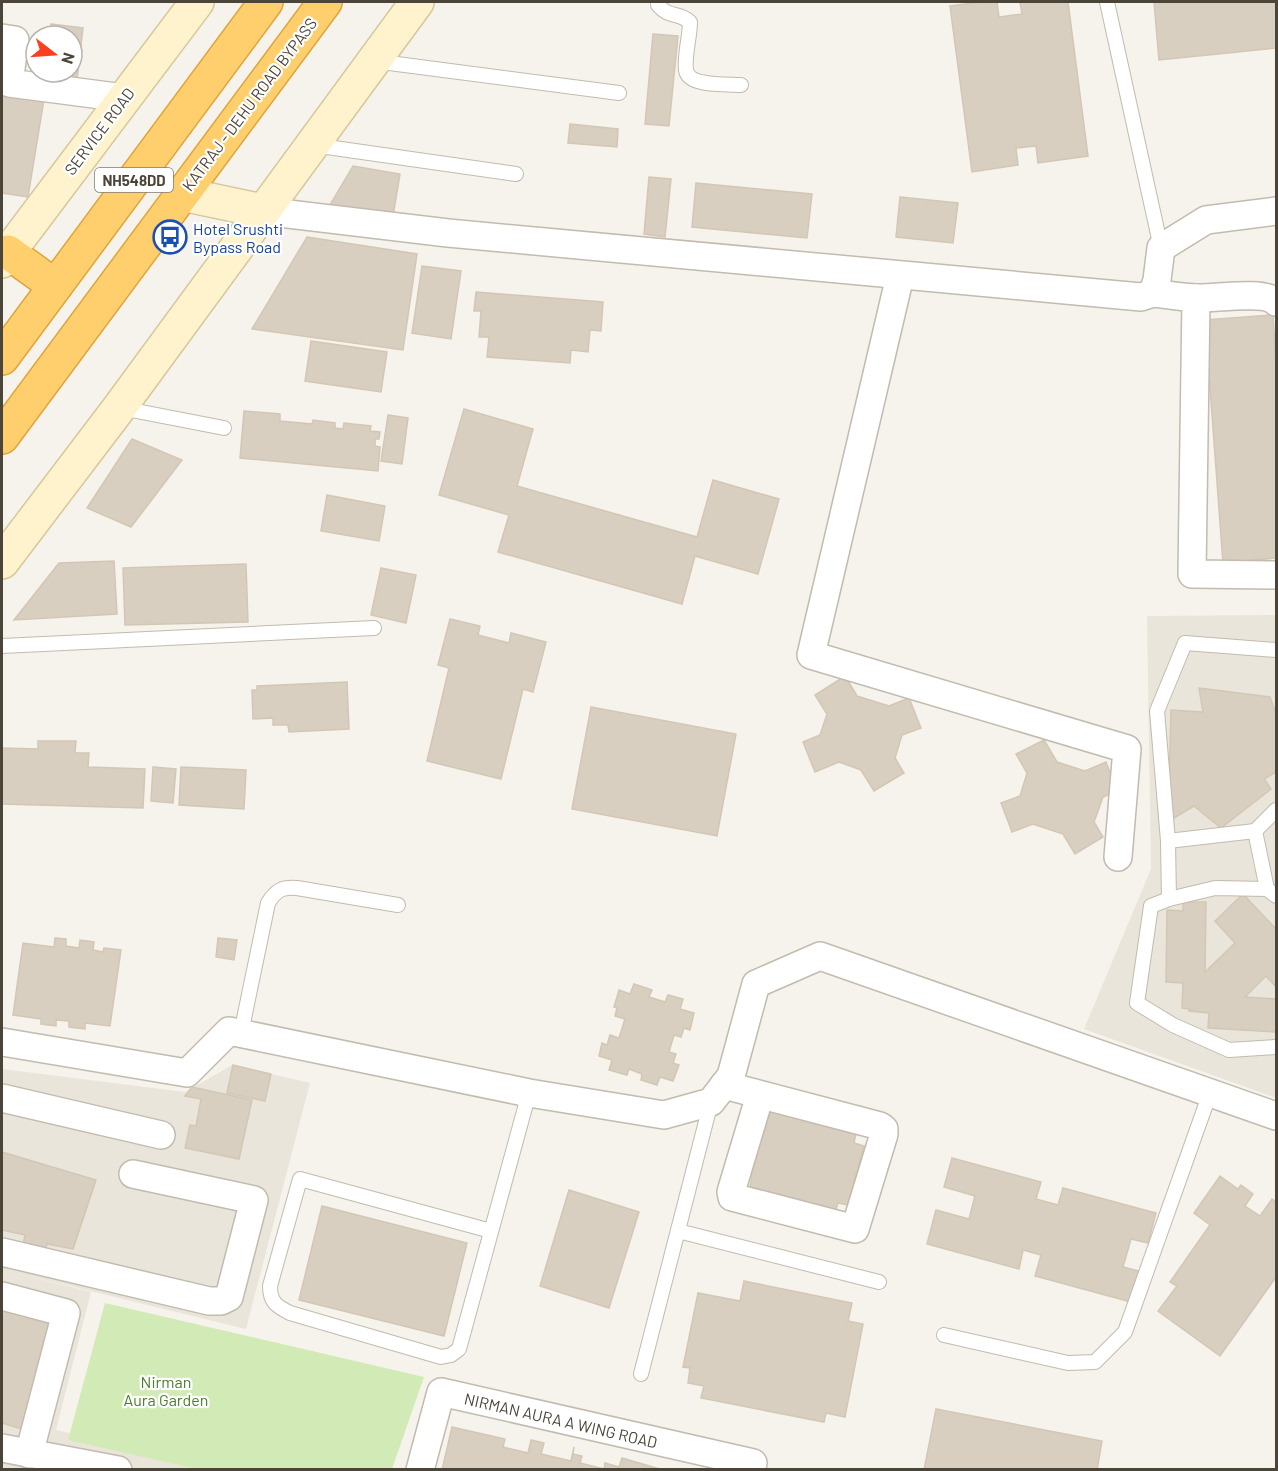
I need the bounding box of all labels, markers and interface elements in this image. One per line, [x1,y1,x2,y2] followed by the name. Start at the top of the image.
[178,14,320,194] street label: KATRAJ - DEHU ROAD BYPASS
[24,24,84,84] north arrow
[58,51,79,66] text: N
[60,84,138,178] street label: SERVICE ROAD
[95,168,173,192] road number: NH548DD
[152,219,188,255] bus stop icon: Hotel Srushti Bypass Road
[193,219,283,256] place label: Hotel Srushti Bypass Road
[124,1372,208,1409] park label: Nirman Aura Garden
[463,1389,659,1451] street label: NIRMAN AURA A WING ROAD

